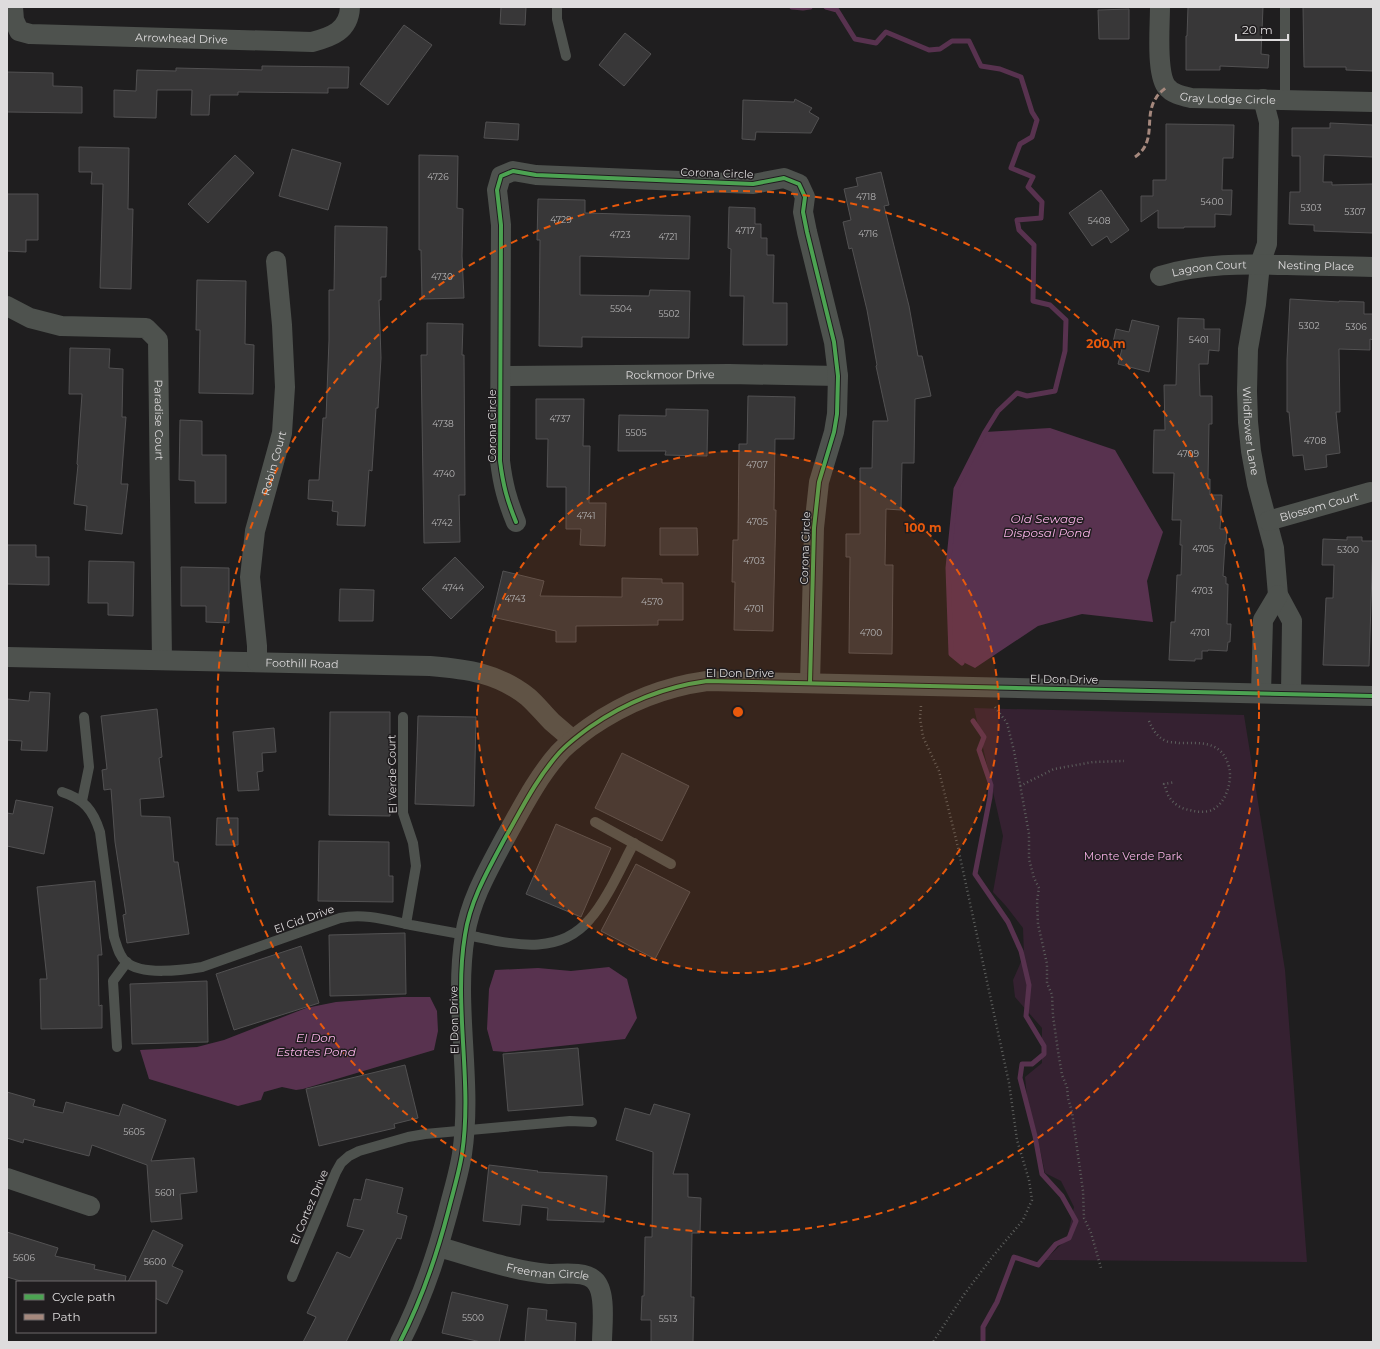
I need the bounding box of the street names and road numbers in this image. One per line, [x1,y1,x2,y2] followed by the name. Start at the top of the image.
[135,30,228,47] street label: Arrowhead Drive
[1178,89,1276,107] street label: Gray Lodge Circle
[680,165,754,181] street label: Corona Circle
[1170,257,1247,280] street label: Lagoon Court
[1277,258,1355,273] street label: Nesting Place
[625,367,715,382] street label: Rockmoor Drive
[151,379,167,461] street label: Paradise Court
[1240,386,1262,477] street label: Wildflower Lane
[485,389,499,463] street label: Corona Circle
[258,429,289,497] street label: Robin Court
[1278,489,1361,524] street label: Blossom Court
[797,511,813,585] street label: Corona Circle
[265,655,339,671] street label: Foothill Road
[706,666,775,680] street label: El Don Drive
[1030,671,1099,687] street label: El Don Drive
[384,734,400,814] street label: El Verde Court
[272,902,336,936] street label: El Cid Drive
[446,985,462,1054] street label: El Don Drive
[287,1167,331,1247] street label: El Cortez Drive
[505,1260,592,1283] street label: Freeman Circle

